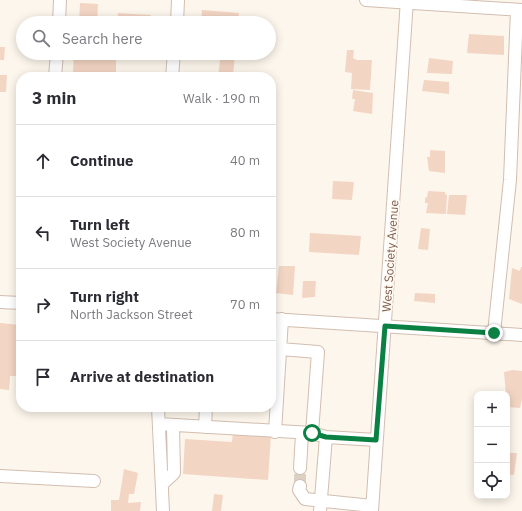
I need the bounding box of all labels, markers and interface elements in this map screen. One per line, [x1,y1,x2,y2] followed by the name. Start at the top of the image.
[16,16,276,60] search box
[30,27,52,49] icon: search
[62,29,142,48] text: Search here
[32,87,76,109] text: 3 min
[183,90,260,107] text: Walk · 190 m
[32,150,54,172] icon: ahead
[70,151,134,170] text: Continue
[230,152,260,169] text: 40 m
[379,199,401,313] street label: West Society Avenue
[70,215,130,234] text: Turn left
[32,222,54,244] icon: left
[230,224,260,241] text: 80 m
[70,234,192,251] text: West Society Avenue
[70,287,139,306] text: Turn right
[32,294,54,316] icon: right
[230,296,260,313] text: 70 m
[70,306,193,323] text: North Jackson Street
[485,324,503,342] route end
[32,366,54,388] icon: arrive
[70,367,214,386] text: Arrive at destination
[474,391,510,499] map controls
[474,391,510,427] button: +
[303,424,321,442] route start
[474,427,510,463] button: −
[474,463,510,499] button: locate

